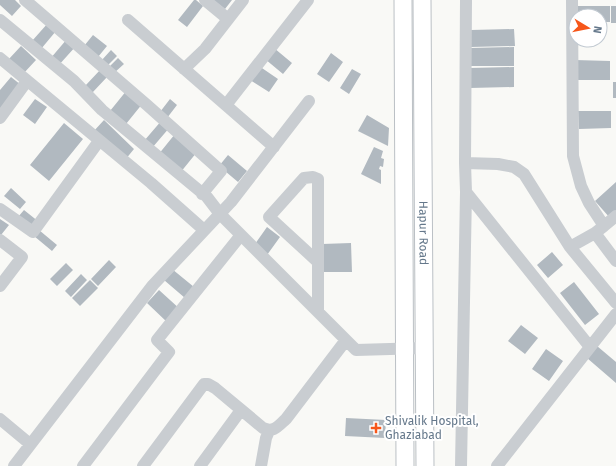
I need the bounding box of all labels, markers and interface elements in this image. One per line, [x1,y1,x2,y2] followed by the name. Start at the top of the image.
[568,8,608,48] north arrow
[590,25,604,34] text: N
[416,201,431,265] street label: Hapur Road
[385,414,479,442] place label: Shivalik Hospital, Ghaziabad
[370,422,382,434] marker: Shivalik Hospital, Ghaziabad

